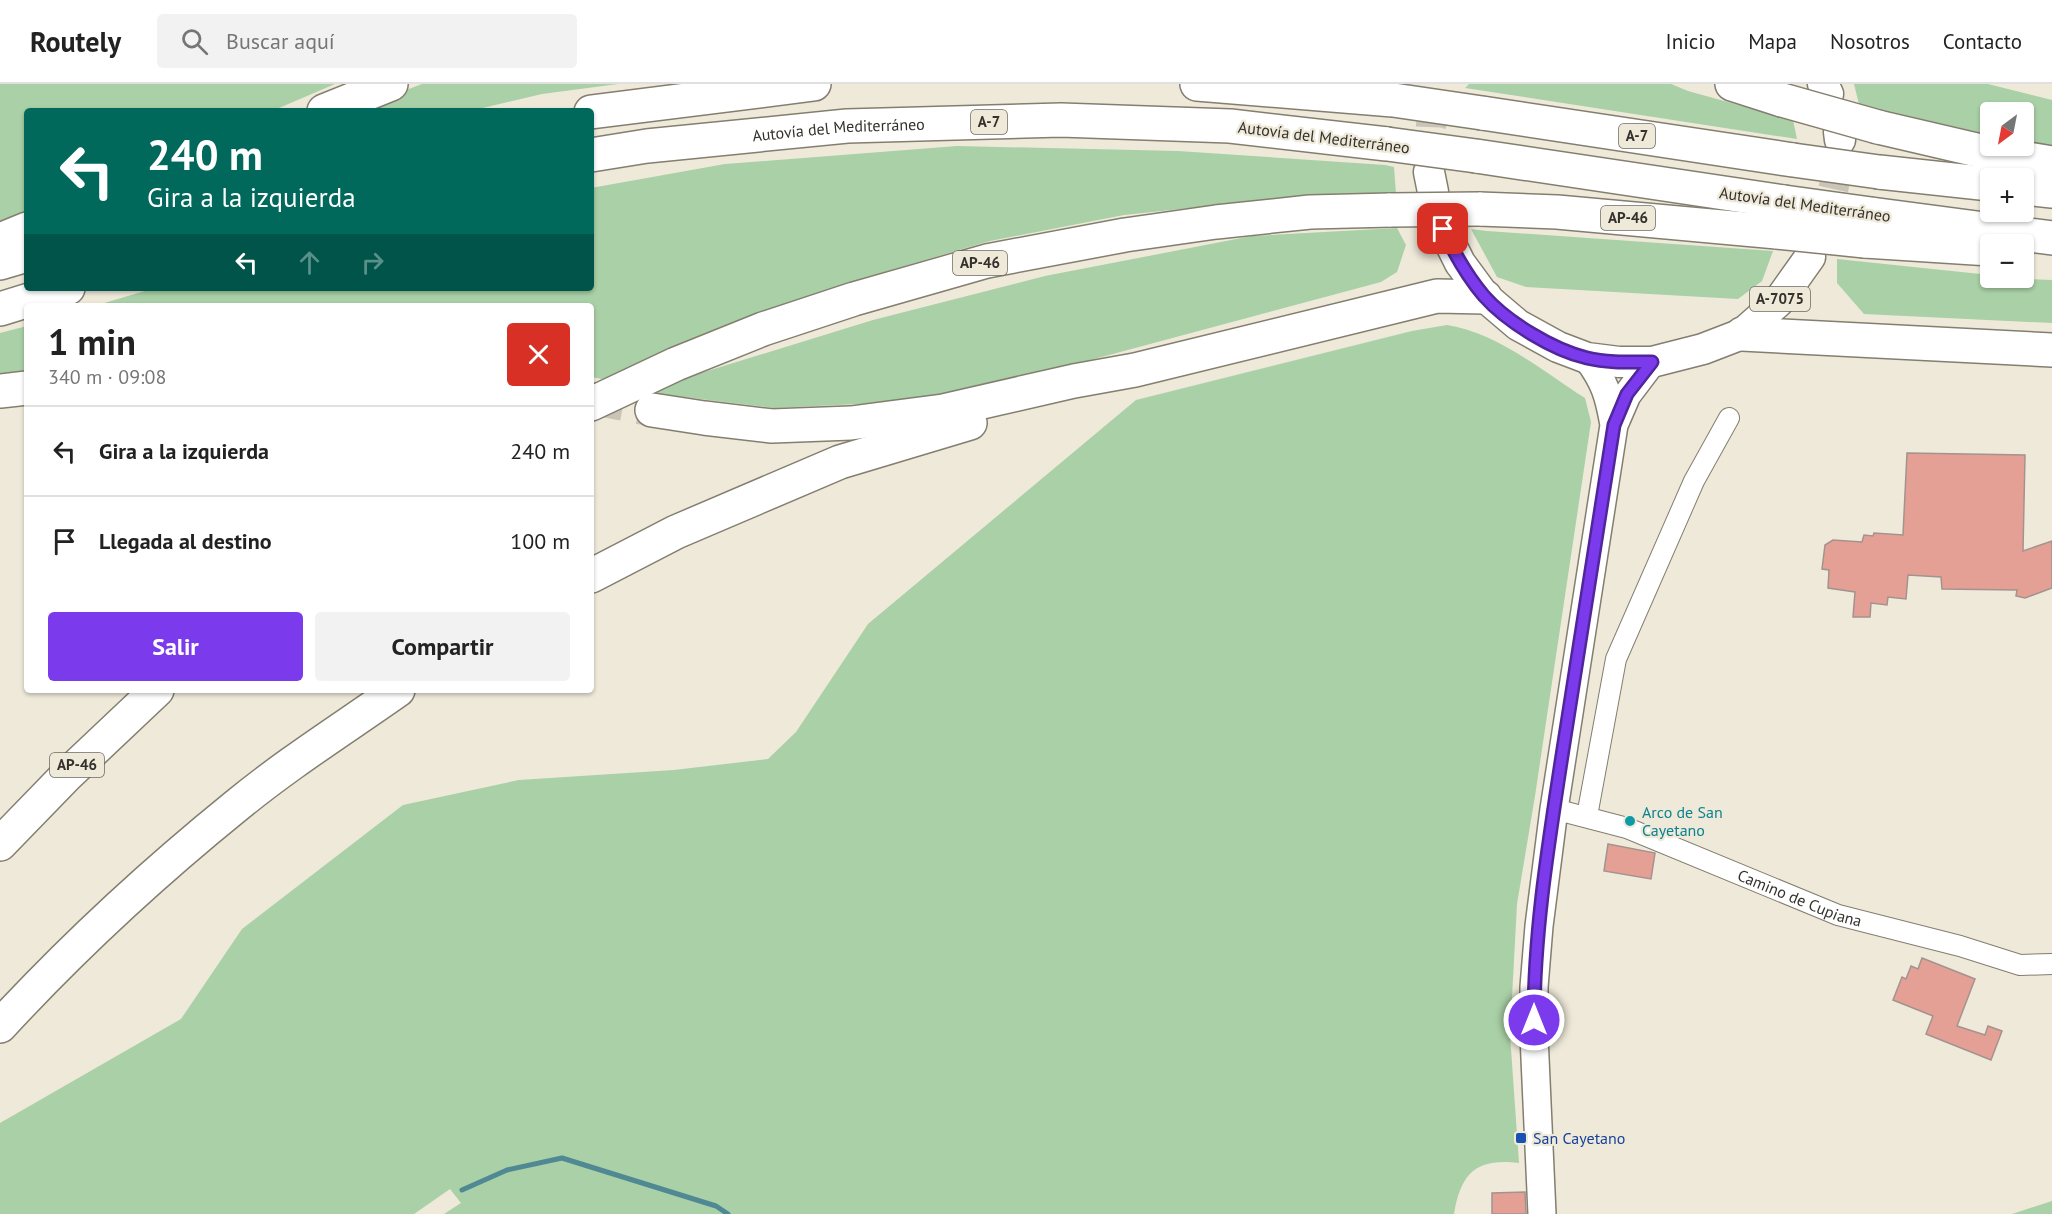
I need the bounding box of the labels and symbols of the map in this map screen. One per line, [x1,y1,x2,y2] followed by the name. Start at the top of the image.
[1980,102,2034,156] north arrow
[971,110,1007,134] road number: A-7
[751,114,925,145] street label: Autovía del Mediterráneo
[1237,117,1411,157] street label: Autovía del Mediterráneo
[1619,124,1655,148] road number: A-7
[1718,182,1892,226] street label: Autovía del Mediterráneo
[1417,203,1468,254] pin
[1601,206,1655,230] road number: AP-46
[953,251,1007,275] road number: AP-46
[1750,287,1810,311] road number: A-7075
[50,753,104,777] road number: AP-46
[1642,802,1723,840] place label: Arco de San Cayetano
[1623,814,1637,828] marker: Arco de San Cayetano
[1735,865,1864,931] street label: Camino de Cupiana
[1502,988,1566,1052] position arrow
[1533,1128,1625,1148] place label: San Cayetano
[1514,1131,1528,1145] marker: San Cayetano

